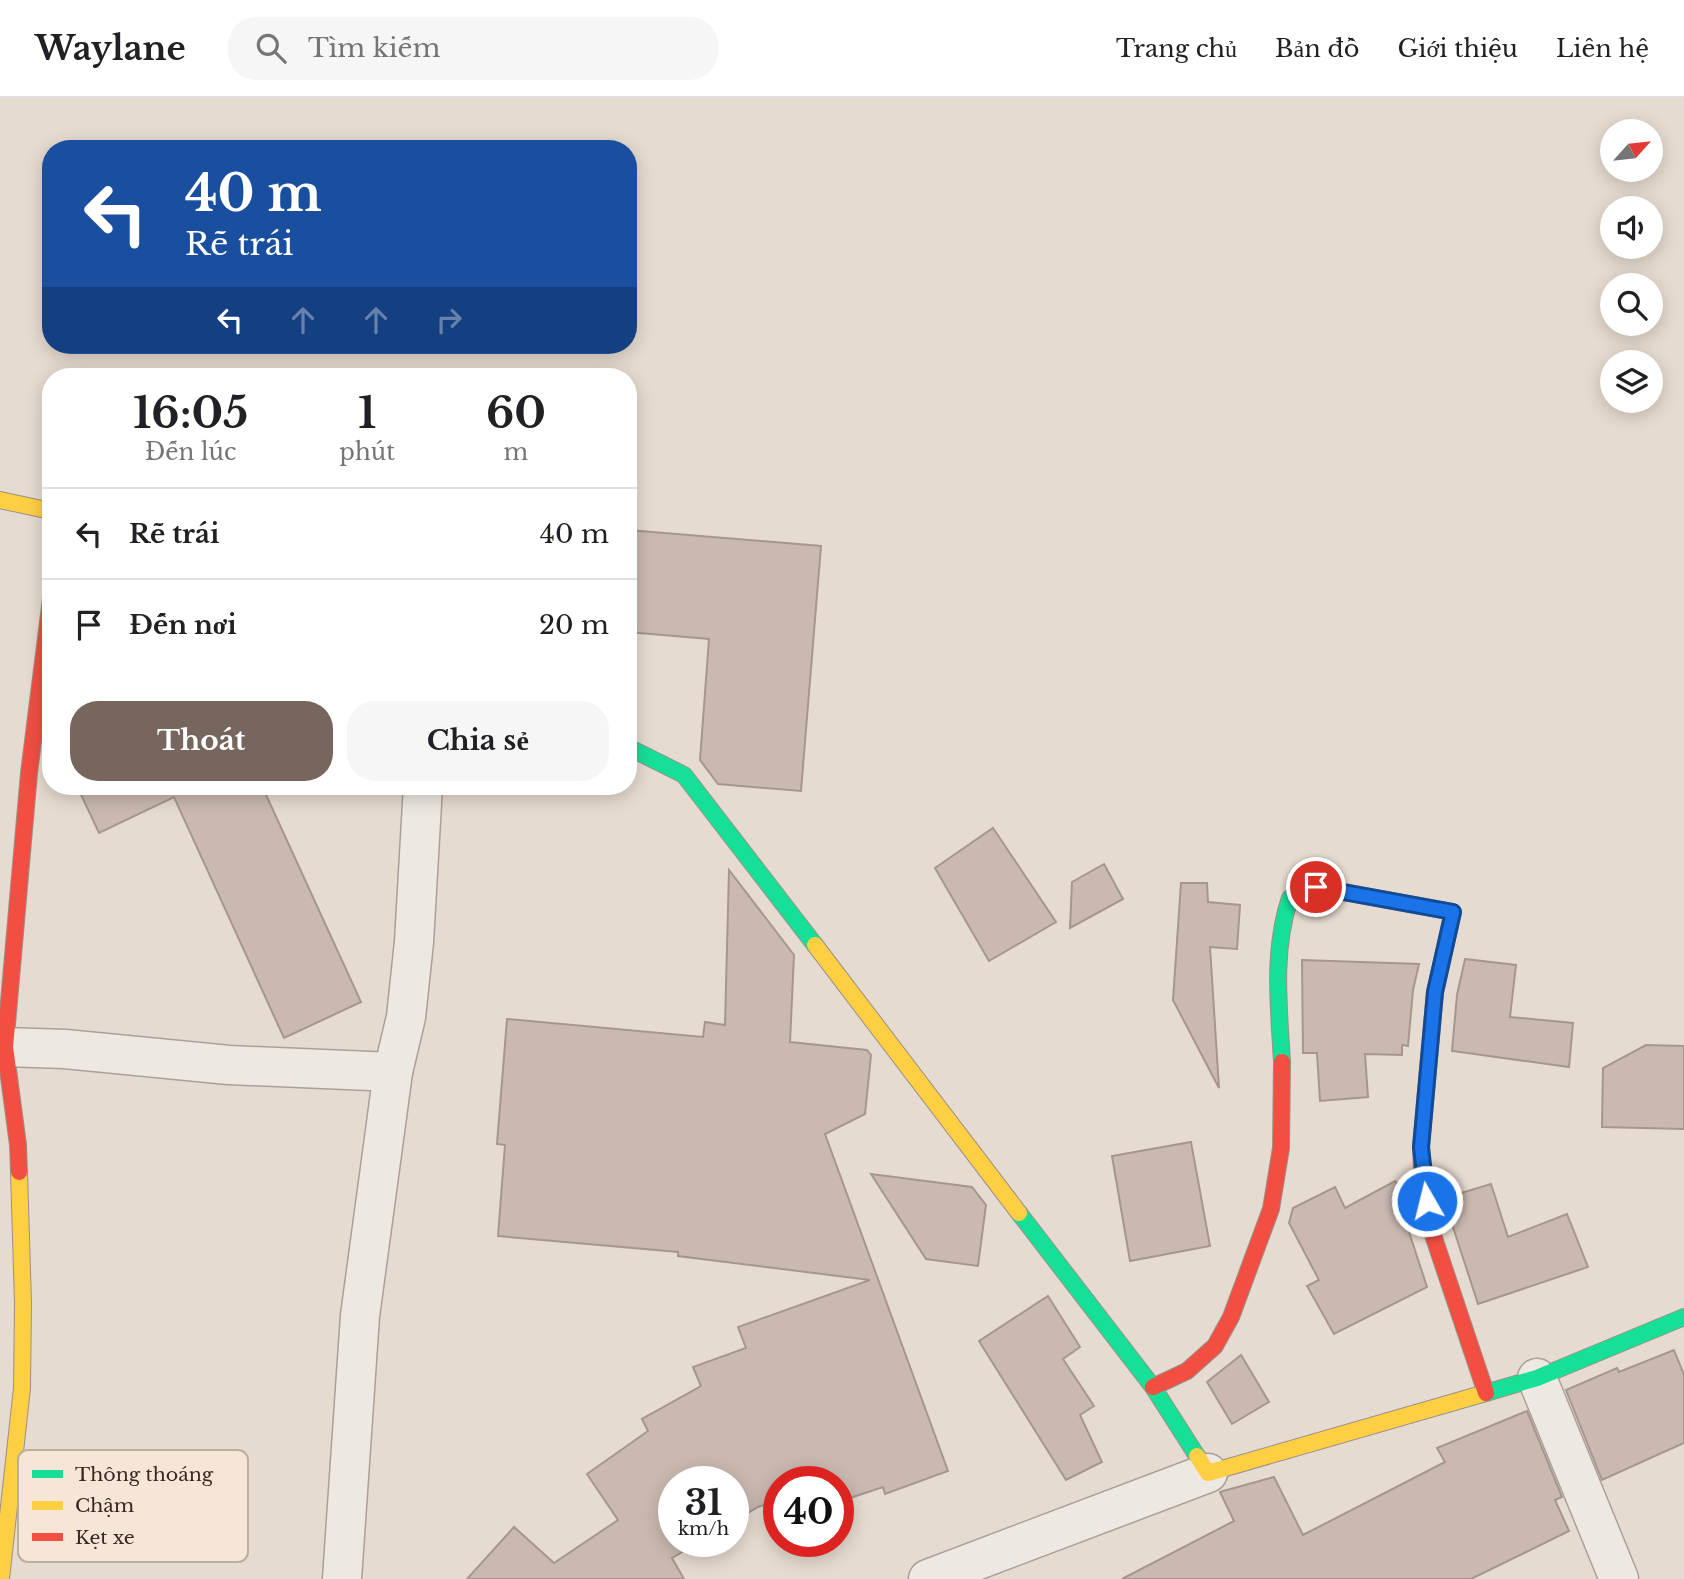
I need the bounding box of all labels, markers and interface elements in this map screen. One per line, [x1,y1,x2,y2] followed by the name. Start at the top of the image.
[228,17,718,80] search box
[35,28,186,69] text: Waylane
[252,29,290,67] icon: search
[308,32,440,64] text: Tìm kiếm
[1116,34,1237,63] text: Trang chủ
[1275,34,1359,63] text: Bản đồ
[1397,34,1518,63] text: Giới thiệu
[1556,34,1649,63] text: Liên hệ
[1600,119,1662,182] north arrow
[1600,119,1663,413] map controls
[185,163,322,224] text: 40 m
[70,168,161,259] icon: left
[1600,196,1663,259] button: sound
[185,224,294,264] text: Rẽ trái
[1600,273,1663,336] button: search
[211,301,249,339] icon: left
[284,301,322,339] icon: ahead
[357,301,395,339] icon: ahead
[430,301,468,339] icon: right
[1600,350,1663,413] button: layers
[133,387,248,439] text: 16:05
[358,387,376,439] text: 1
[486,387,546,439] text: 60
[145,438,236,466] text: Đến lúc
[339,438,395,466] text: phút
[504,438,528,466] text: m
[70,515,108,553] icon: left
[129,518,219,550] text: Rẽ trái
[540,518,609,550] text: 40 m
[70,606,108,644] icon: arrive
[129,609,237,641] text: Đến nơi
[539,609,609,641] text: 20 m
[70,701,333,781] button: Thoát
[347,701,609,781] button: Chia sẻ
[1286,857,1346,917] pin
[1297,868,1335,906] icon: arrive
[1390,1164,1464,1238] position arrow
[18,1450,248,1562] legend
[75,1463,214,1486] text: Thông thoáng
[763,1466,854,1557] speed limit sign: 40
[685,1481,722,1524] text: 31
[75,1494,134,1517] text: Chậm
[678,1518,729,1540] text: km/h
[75,1526,135,1549] text: Kẹt xe

